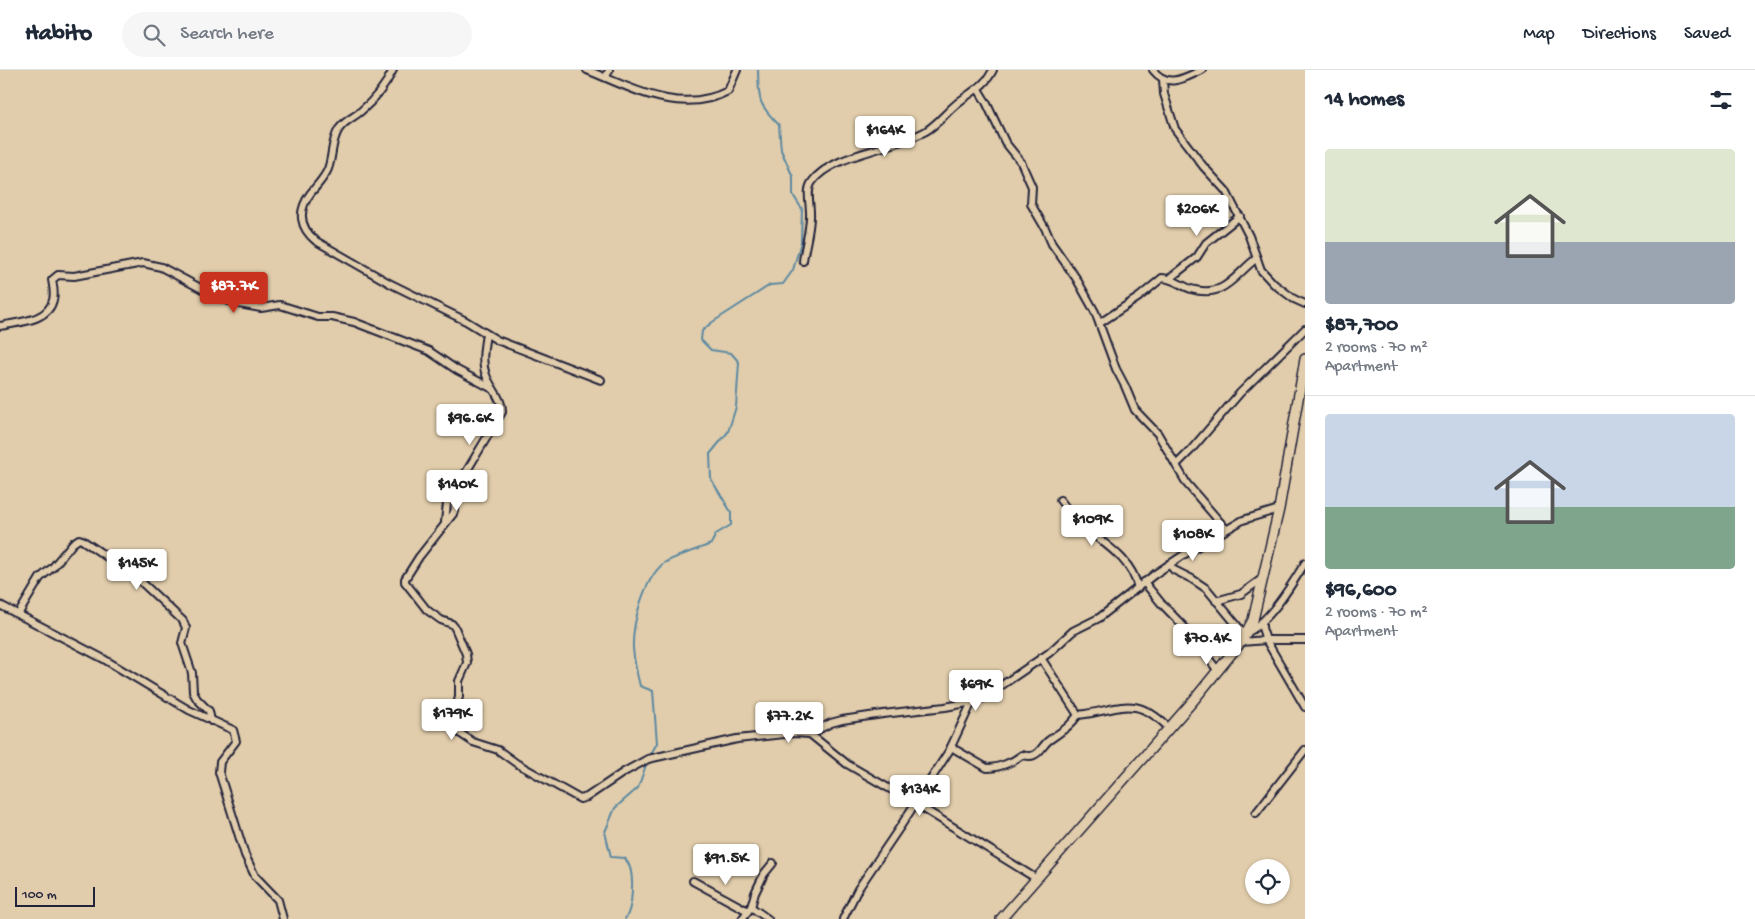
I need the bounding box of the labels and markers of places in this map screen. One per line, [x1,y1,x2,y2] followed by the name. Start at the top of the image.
[850,116,920,158] pin: $164K
[1162,194,1232,237] pin: $206K
[193,272,275,314] pin: $87.7K
[429,404,511,446] pin: $96.6K
[422,470,492,512] pin: $140K
[1057,504,1127,547] pin: $109K
[1158,520,1228,562] pin: $108K
[102,548,172,591] pin: $145K
[1166,624,1248,666] pin: $70.4K
[946,670,1006,712] pin: $69K
[417,698,487,741] pin: $179K
[748,702,830,744] pin: $77.2K
[885,774,955,817] pin: $134K
[685,844,767,886] pin: $91.5K

